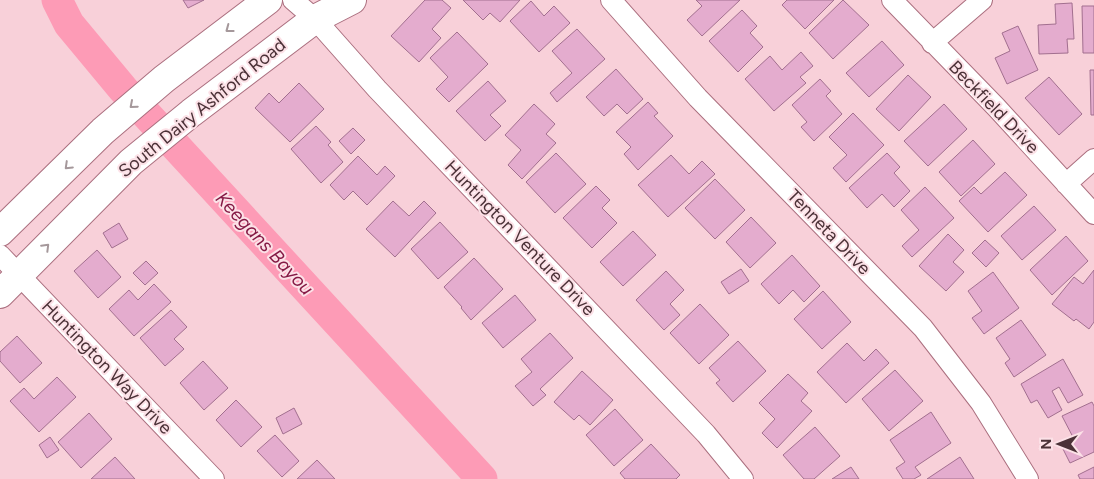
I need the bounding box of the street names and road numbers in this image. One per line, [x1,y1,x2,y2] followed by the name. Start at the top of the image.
[114,34,290,182] street label: South Dairy Ashford Road
[944,56,1044,158] street label: Beckfield Drive
[440,156,600,320] street label: Huntington Venture Drive
[783,185,875,280] street label: Tenneta Drive
[37,295,177,439] street label: Huntington Way Drive

